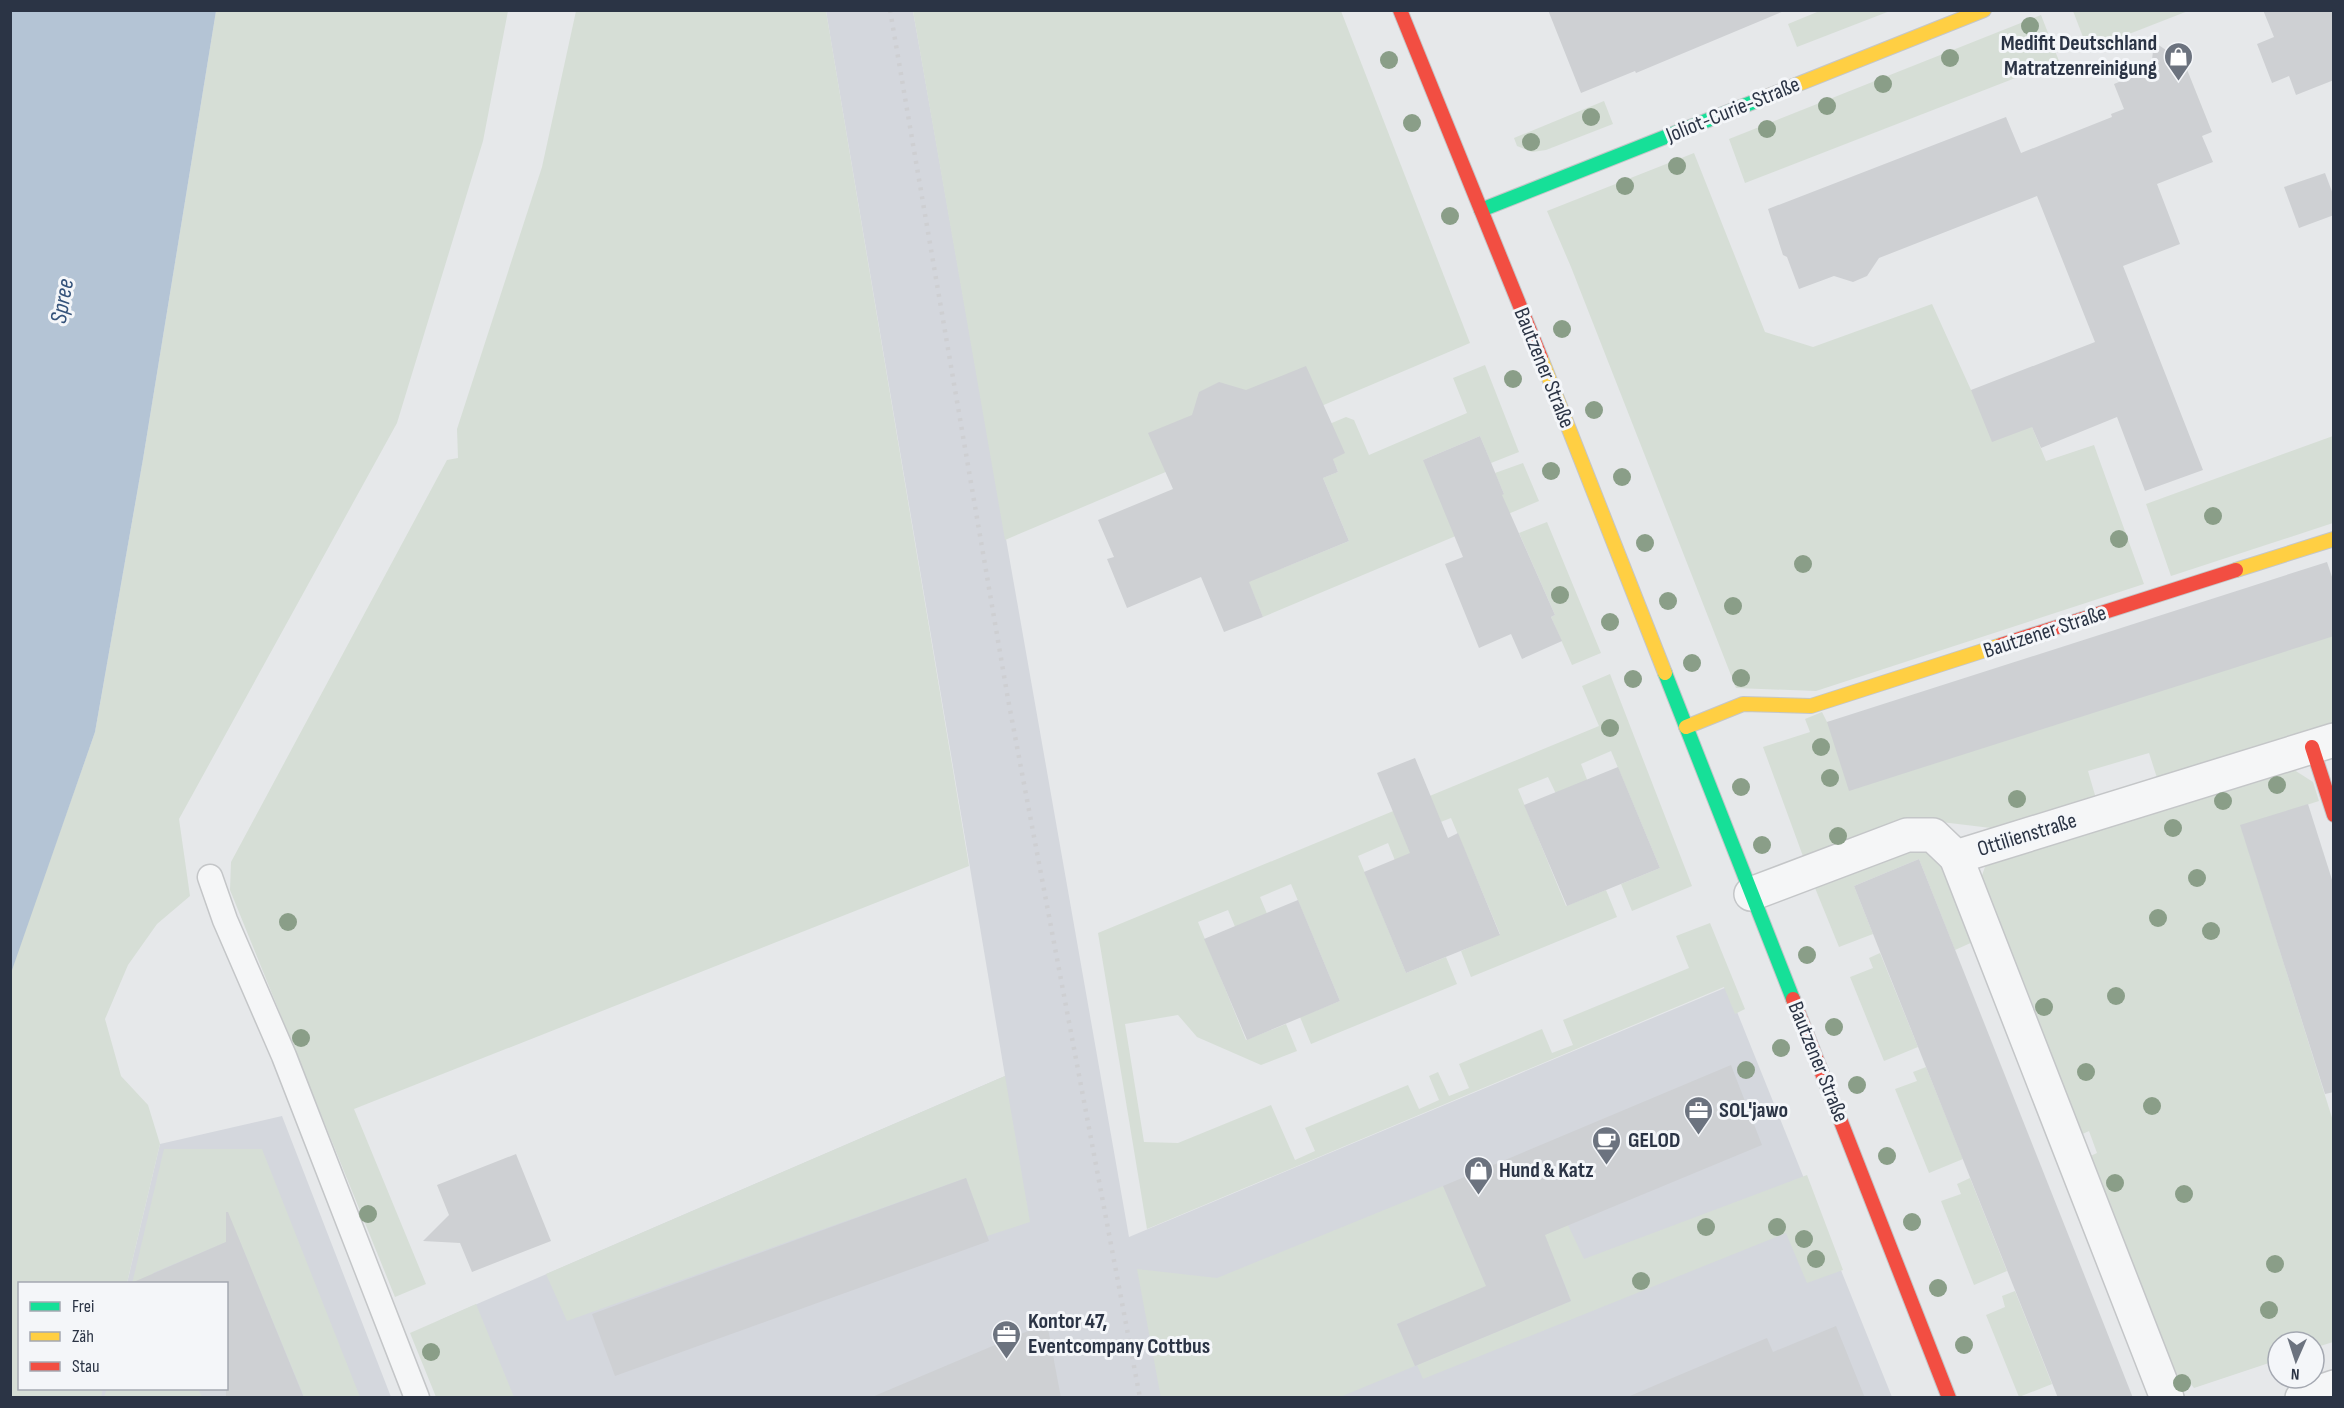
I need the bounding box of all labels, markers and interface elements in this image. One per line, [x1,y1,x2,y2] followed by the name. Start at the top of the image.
[2001,30,2157,82] place label: Medifit Deutschland Matratzenreinigung
[2162,40,2194,82] shop icon: Medifit Deutschland Matratzenreinigung
[1661,71,1804,149] street label: Joliot-Curie-Straße
[44,276,80,326] water label: Spree
[1508,304,1580,432] street label: Bautzener Straße
[1980,599,2110,665] street label: Bautzener Straße
[1974,807,2080,863] street label: Ottilienstraße
[1782,998,1854,1126] street label: Bautzener Straße
[1682,1094,1714,1136] office icon: SOL'jawo
[1719,1097,1788,1124] place label: SOL'jawo
[1591,1124,1623,1166] cafe icon: GELOD
[1628,1127,1680,1154] place label: GELOD
[1462,1154,1494,1196] shop icon: Hund & Katz
[1499,1157,1594,1184] place label: Hund & Katz
[18,1282,228,1390] legend
[72,1296,94,1317] text: Frei
[1028,1308,1210,1360] place label: Kontor 47, Eventcompany Cottbus
[991,1318,1023,1360] office icon: Kontor 47, Eventcompany Cottbus
[72,1326,94,1347] text: Zäh
[2266,1330,2326,1390] north arrow
[72,1356,100,1377] text: Stau
[2291,1364,2300,1383] text: N

